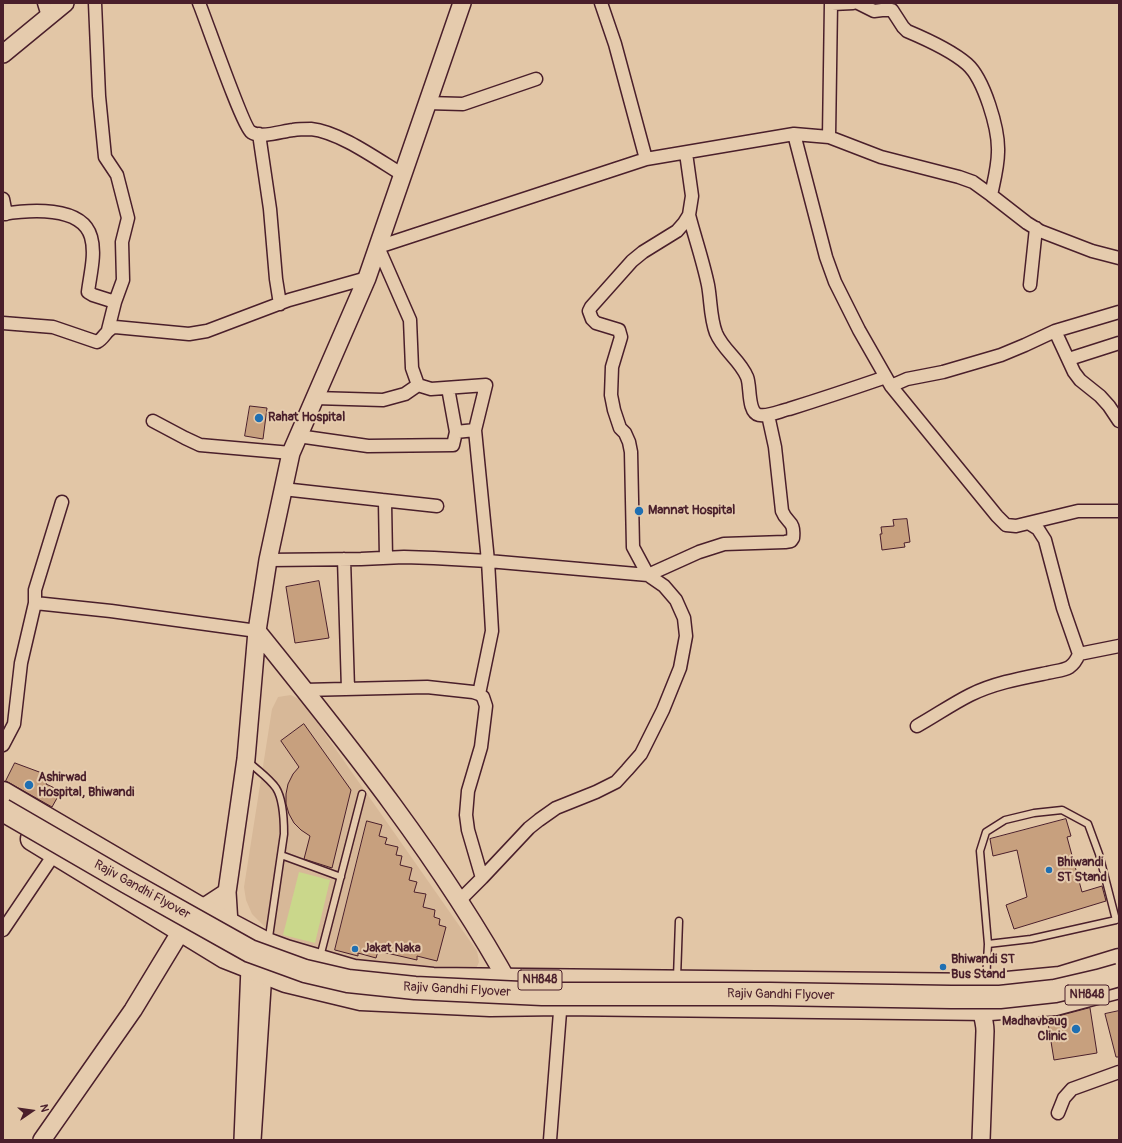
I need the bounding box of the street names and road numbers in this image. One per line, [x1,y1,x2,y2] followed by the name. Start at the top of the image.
[91,857,193,923] street label: Rajiv Gandhi Flyover
[518,970,562,990] road number: NH848
[403,979,511,1001] street label: Rajiv Gandhi Flyover
[1065,985,1109,1005] road number: NH848
[727,986,835,1004] street label: Rajiv Gandhi Flyover

